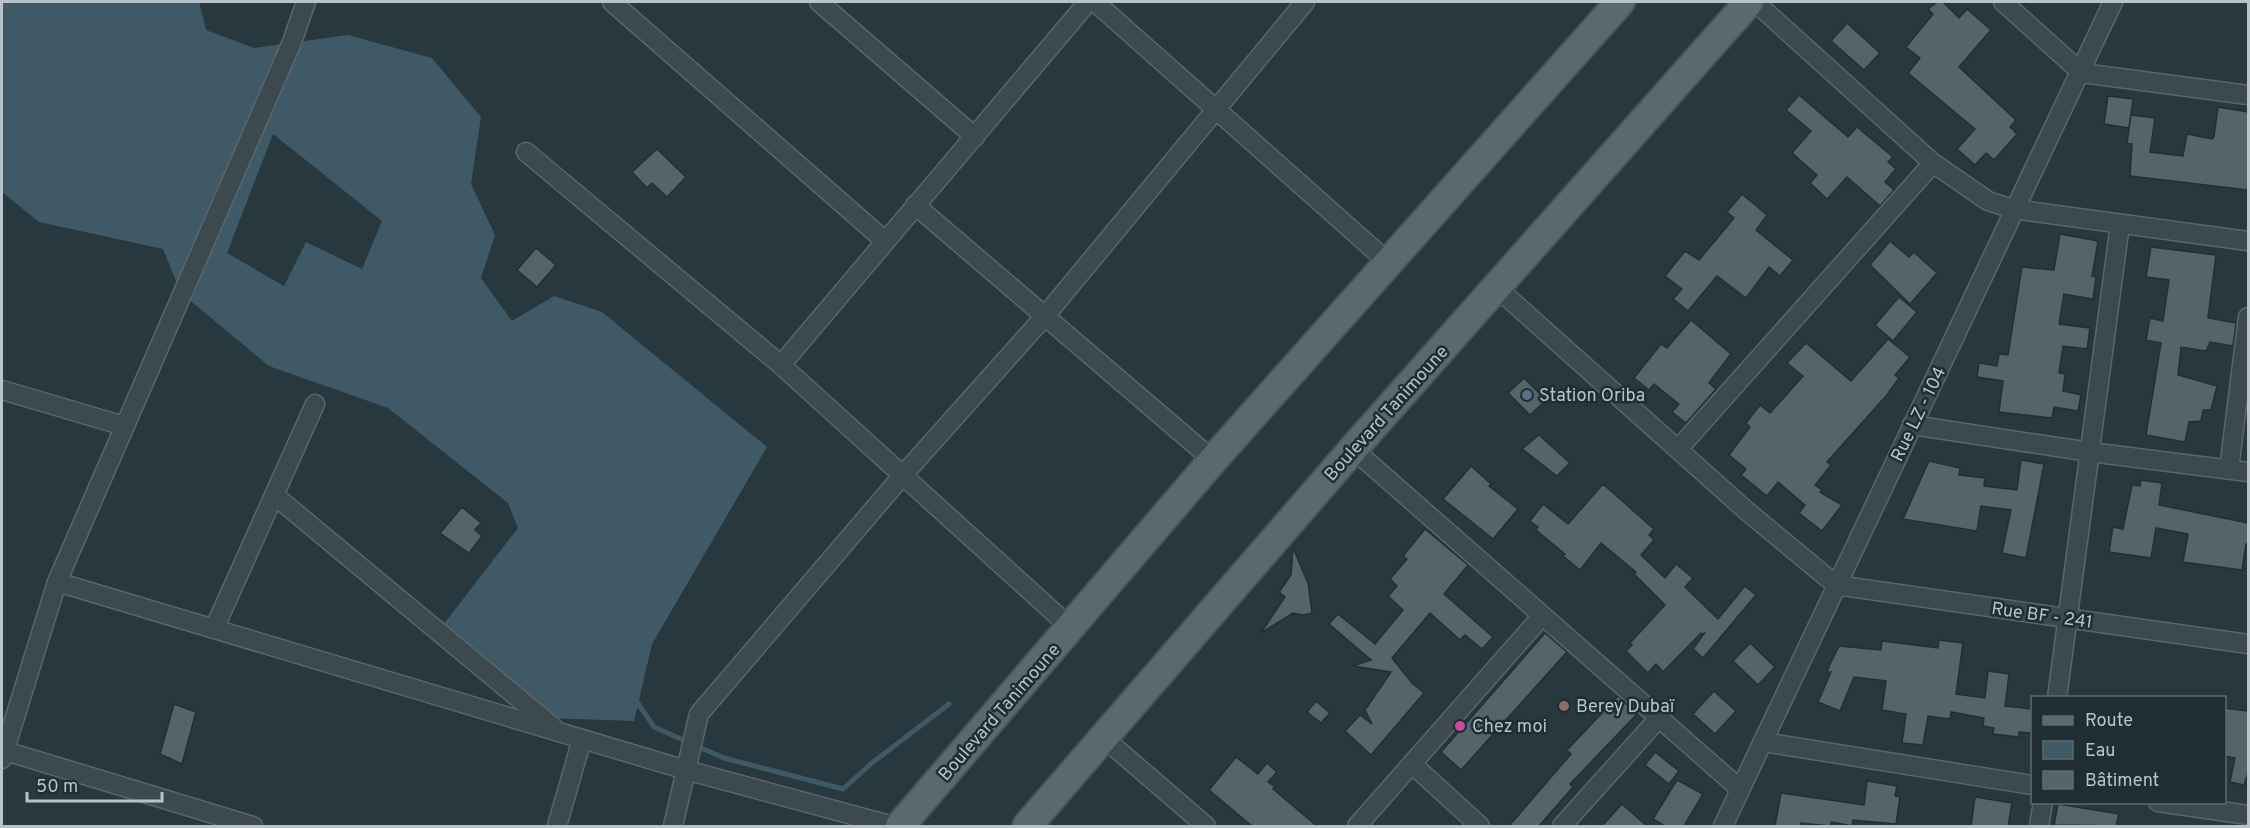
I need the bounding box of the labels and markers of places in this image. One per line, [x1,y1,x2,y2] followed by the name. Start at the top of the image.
[1539,385,1645,408] place label: Station Oriba
[1520,388,1534,402] marker: Station Oriba
[1576,696,1675,719] place label: Berey Dubaï
[1557,699,1571,713] marker: Berey Dubaï
[1472,716,1547,739] place label: Chez moi
[1453,719,1467,733] marker: Chez moi

